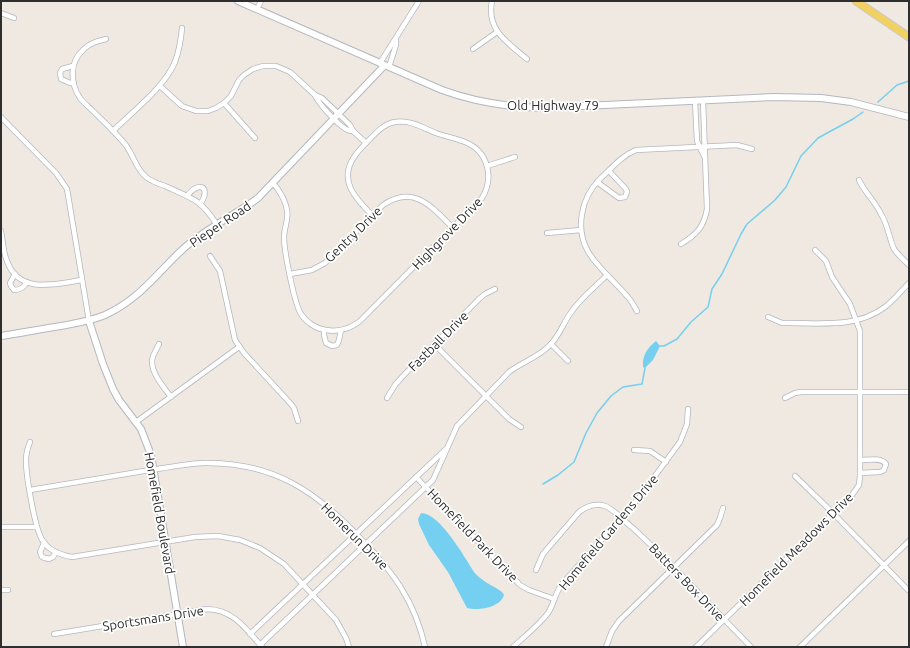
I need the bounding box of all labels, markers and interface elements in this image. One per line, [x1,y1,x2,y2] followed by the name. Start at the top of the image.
[507,98,599,112] street label: Old Highway 79
[409,194,485,272] street label: Highgrove Drive
[187,198,253,250] street label: Pieper Road
[322,203,384,265] street label: Gentry Drive
[405,308,471,374] street label: Fastball Drive
[142,451,178,575] street label: Homefield Boulevard
[556,472,660,592] street label: Homefield Gardens Drive
[425,486,521,584] street label: Homefield Park Drive
[737,490,855,608] street label: Homefield Meadows Drive
[319,500,391,572] street label: Homerun Drive
[647,541,727,623] street label: Batters Box Drive
[101,603,205,633] street label: Sportsmans Drive

